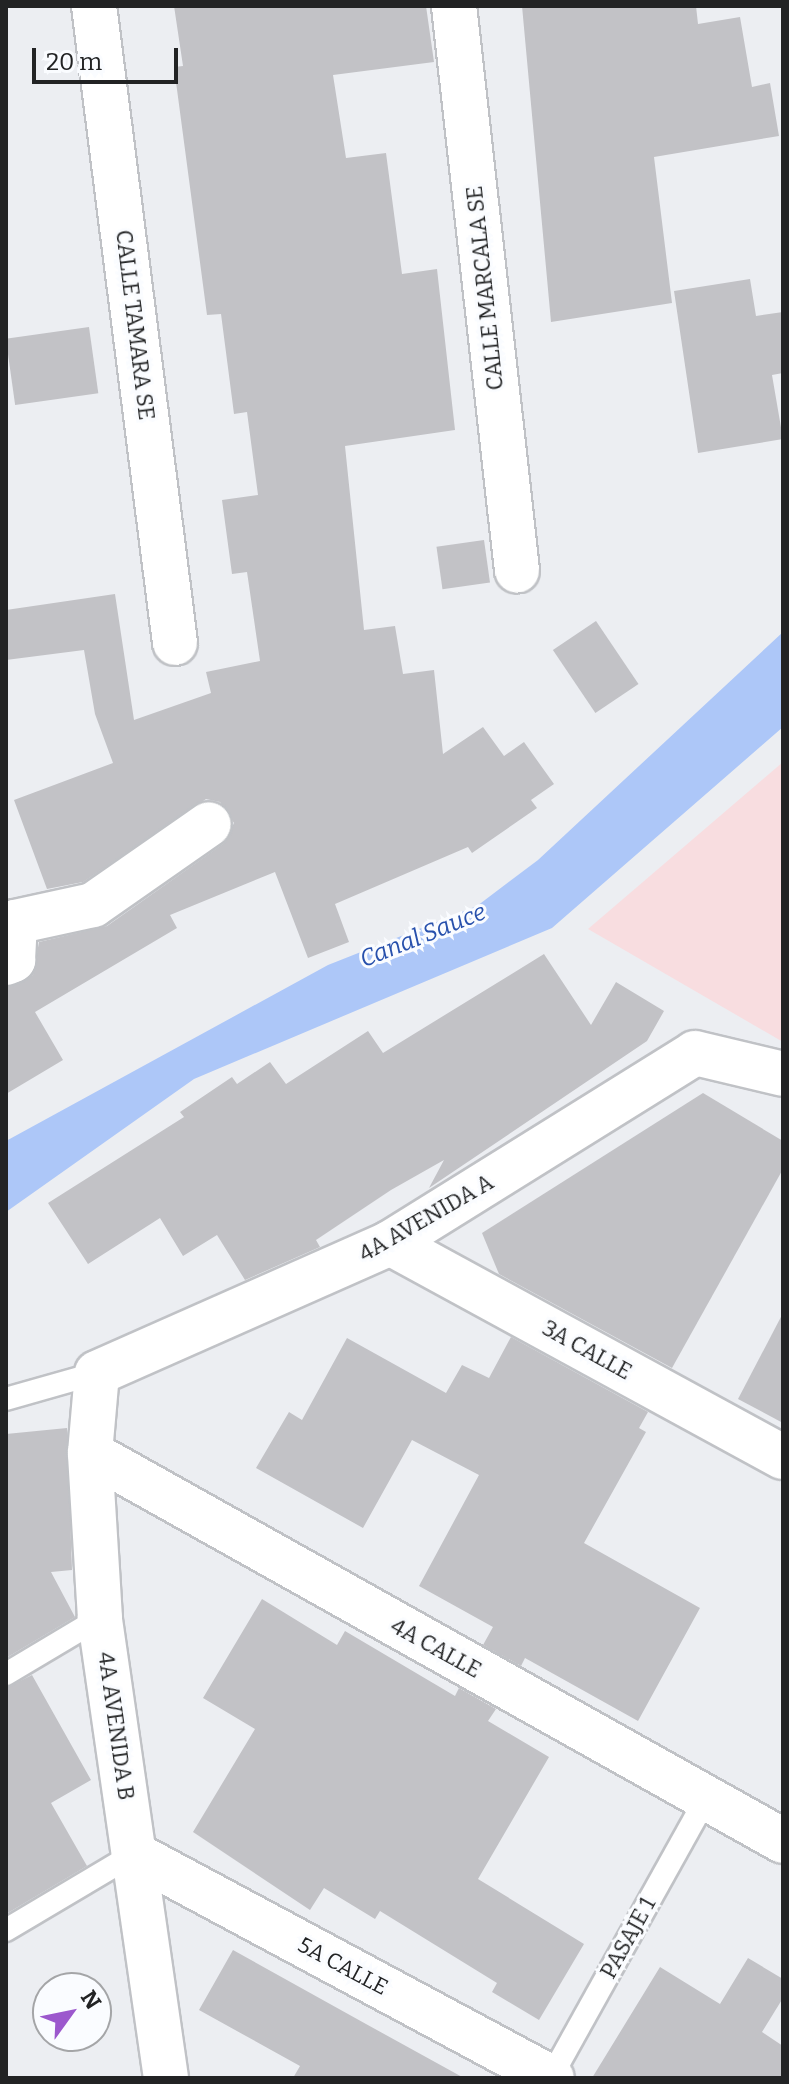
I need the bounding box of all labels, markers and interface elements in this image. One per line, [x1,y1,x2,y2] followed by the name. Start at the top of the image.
[36,32,182,82] scale bar
[46,48,102,76] text: 20 m
[461,184,509,392] street label: CALLE MARCALA SE
[110,228,160,422] street label: CALLE TAMARA SE
[356,898,490,974] water label: Canal Sauce
[354,1169,498,1267] street label: 4A AVENIDA A
[538,1315,636,1385] street label: 3A CALLE
[386,1612,486,1684] street label: 4A CALLE
[93,1650,139,1802] street label: 4A AVENIDA B
[595,1893,661,1983] street label: PASAJE 1
[294,1931,392,2001] street label: 5A CALLE
[32,1972,112,2052] north arrow
[75,1985,107,2014] text: N

